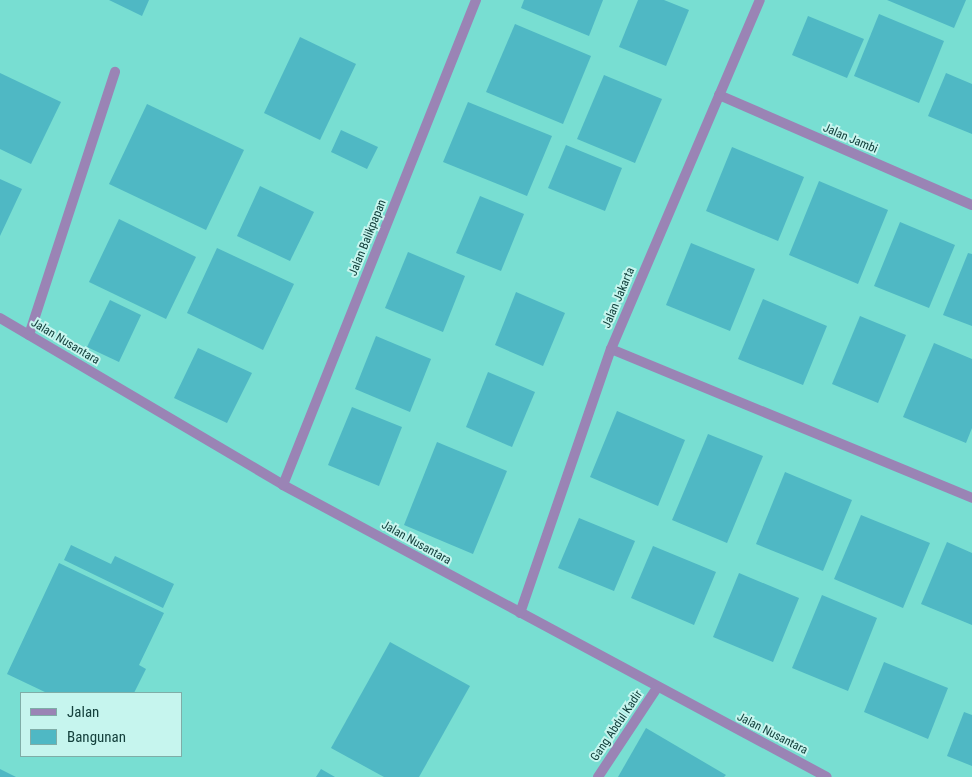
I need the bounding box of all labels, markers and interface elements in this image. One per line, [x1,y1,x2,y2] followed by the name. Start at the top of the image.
[821,121,879,157] street label: Jalan Jambi
[346,198,390,278] street label: Jalan Balikpapan
[600,265,638,331] street label: Jalan Jakarta
[28,316,102,368] street label: Jalan Nusantara
[379,518,453,568] street label: Jalan Nusantara
[588,688,646,764] street label: Gang Abdul Kadir
[20,692,182,757] legend
[67,703,99,721] text: Jalan
[734,710,810,758] street label: Jalan Nusantara
[67,728,126,746] text: Bangunan

